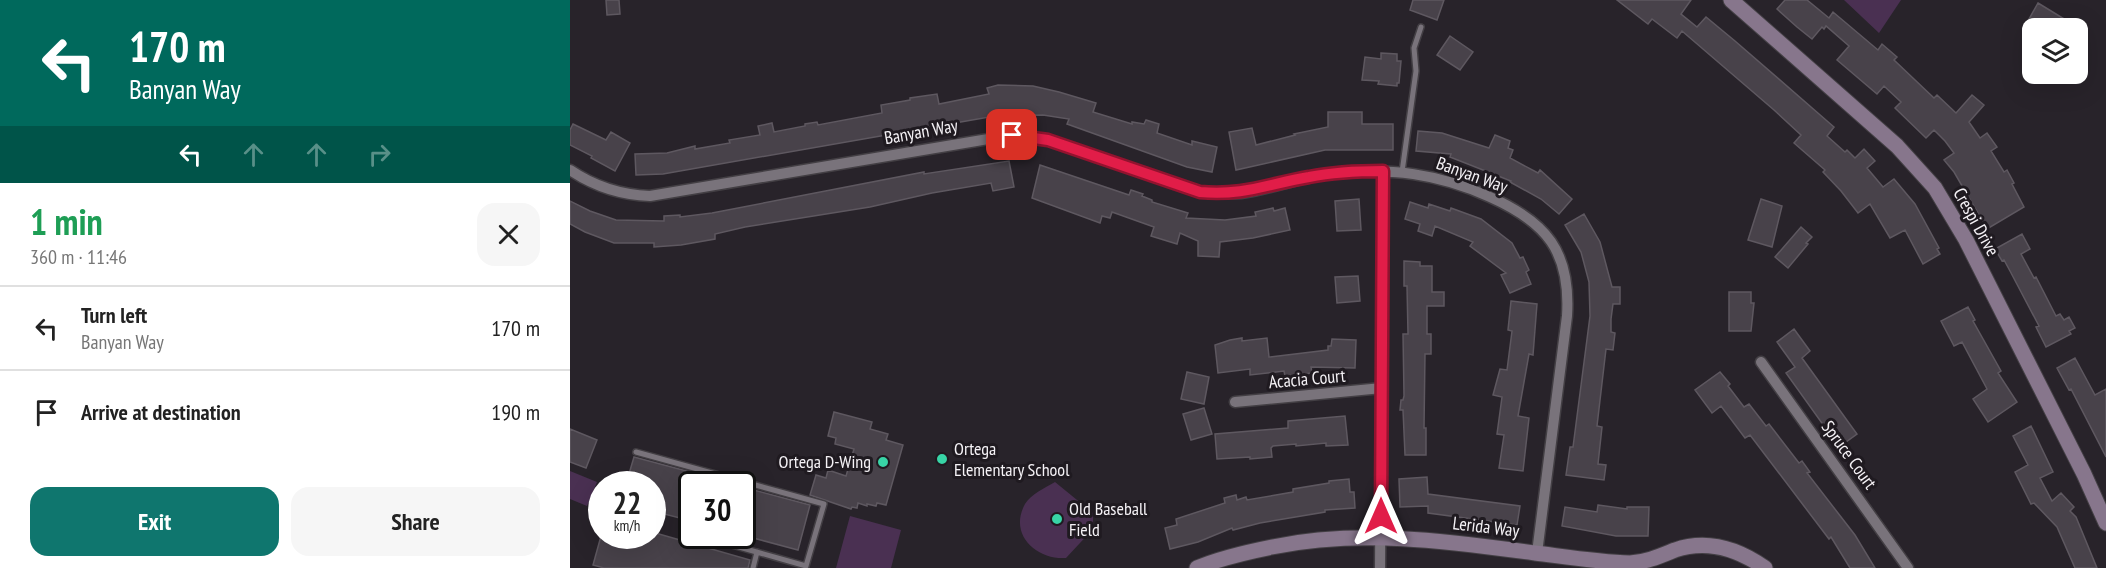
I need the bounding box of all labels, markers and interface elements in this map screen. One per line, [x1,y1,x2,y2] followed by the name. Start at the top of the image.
[2022,18,2088,84] map controls
[2022,18,2088,84] button: layers
[129,19,226,74] text: 170 m
[30,24,108,102] icon: left
[129,72,241,106] text: Banyan Way
[986,109,1037,160] pin
[882,114,960,149] street label: Banyan Way
[995,118,1028,151] icon: arrive
[174,138,207,171] icon: left
[237,138,270,171] icon: ahead
[300,138,333,171] icon: ahead
[363,138,396,171] icon: right
[1433,151,1511,198] street label: Banyan Way
[1948,184,2005,260] street label: Crespi Drive
[30,198,103,245] text: 1 min
[477,203,540,266] button: close
[30,244,127,270] text: 360 m · 11:46
[81,301,147,329] text: Turn left
[30,312,63,345] icon: left
[491,314,540,342] text: 170 m
[81,329,164,355] text: Banyan Way
[1268,364,1346,393] street label: Acacia Court
[30,396,63,429] icon: arrive
[81,398,241,426] text: Arrive at destination
[491,398,540,426] text: 190 m
[1817,416,1882,494] street label: Spruce Court
[954,437,1070,481] place label: Ortega Elementary School
[779,450,871,473] place label: Ortega D-Wing
[935,452,949,466] marker: Ortega Elementary School
[876,455,890,469] marker: Ortega D-Wing
[678,471,756,549] speed limit sign: 30
[613,483,641,522] text: 22
[1349,484,1413,548] position arrow
[30,487,279,556] button: Exit
[291,487,540,556] button: Share
[1069,497,1148,541] place label: Old Baseball Field
[1451,511,1521,542] street label: Lerida Way
[1050,512,1064,526] marker: Old Baseball Field
[614,516,640,535] text: km/h

